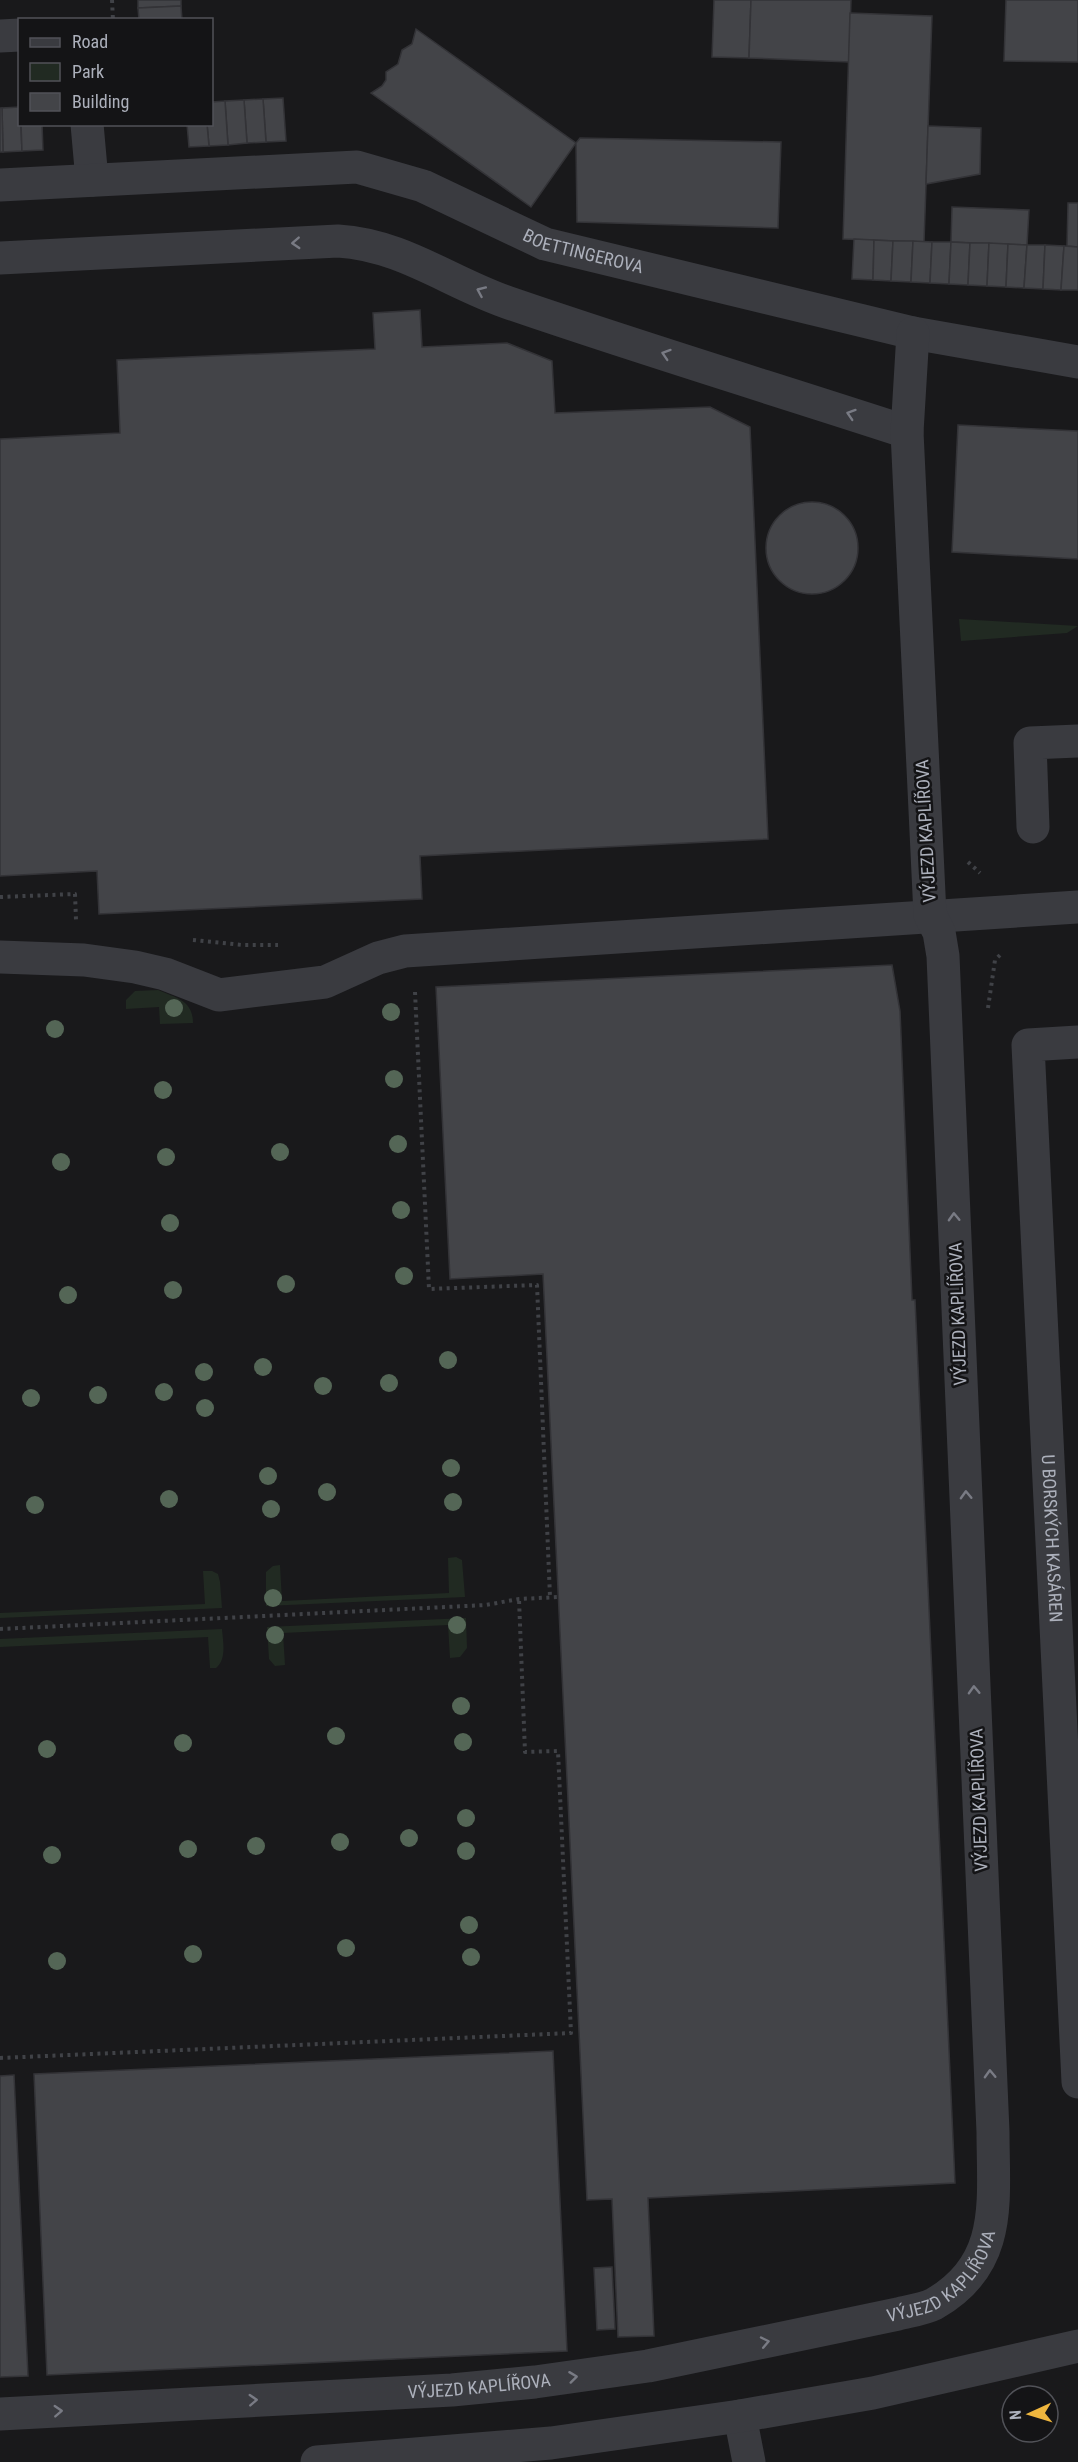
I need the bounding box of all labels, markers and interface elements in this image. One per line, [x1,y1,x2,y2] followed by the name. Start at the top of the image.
[18,18,213,126] legend
[72,31,108,52] text: Road
[72,61,104,82] text: Park
[72,91,129,112] text: Building
[520,224,646,278] street label: BOETTINGEROVA
[292,236,301,249] one-way arrow
[477,286,488,298] one-way arrow
[661,349,672,361] one-way arrow
[846,409,857,421] one-way arrow
[911,758,940,903] street label: VÝJEZD KAPLÍŘOVA
[948,1212,960,1221] one-way arrow
[944,1241,970,1386] street label: VÝJEZD KAPLÍŘOVA
[1038,1454,1067,1623] street label: U BORSKÝCH KASÁREN
[959,1491,972,1500] one-way arrow
[968,1686,980,1695] one-way arrow
[965,1727,991,1872] street label: VÝJEZD KAPLÍŘOVA
[984,2069,997,2078] one-way arrow
[885,2227,999,2326] street label: VÝJEZD KAPLÍŘOVA
[760,2336,770,2349] one-way arrow
[407,2369,553,2402] street label: VÝJEZD KAPLÍŘOVA
[569,2371,578,2384] one-way arrow
[1000,2384,1060,2444] north arrow
[249,2394,258,2407] one-way arrow
[54,2404,63,2417] one-way arrow
[1006,2409,1025,2421] text: N

